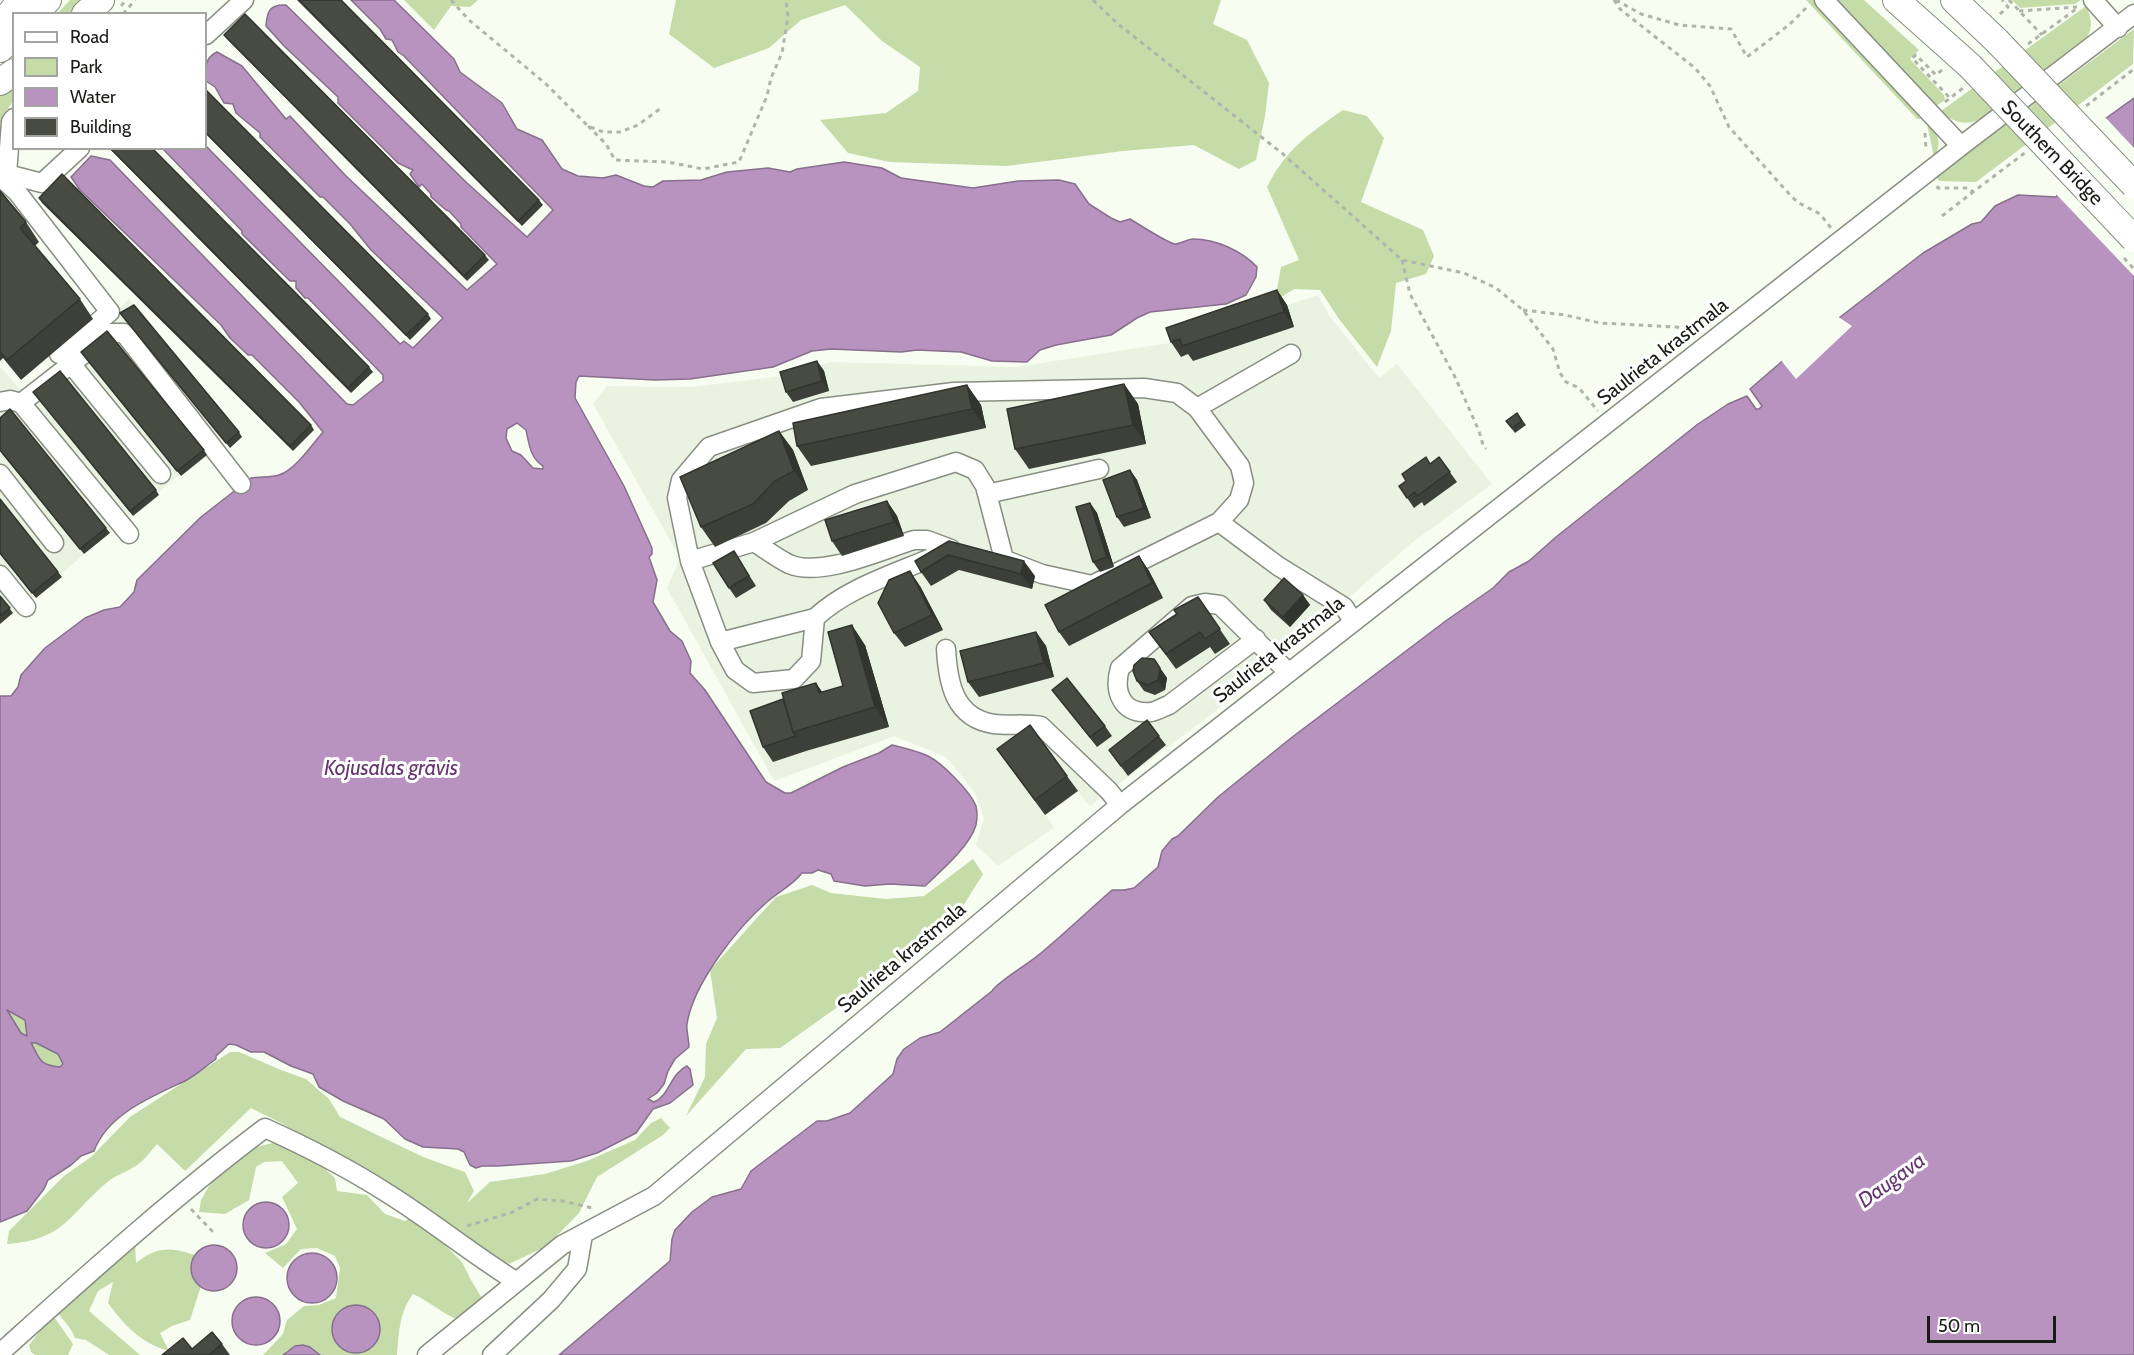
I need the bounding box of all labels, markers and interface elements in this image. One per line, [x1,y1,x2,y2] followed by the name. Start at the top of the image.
[12,12,207,150] legend
[70,26,109,48] text: Road
[70,56,102,78] text: Park
[70,86,116,108] text: Water
[1996,96,2108,210] street label: Southern Bridge
[70,116,131,138] text: Building
[1593,293,1733,411] street label: Saulrieta krastmala
[1209,591,1349,709] street label: Saulrieta krastmala
[324,756,458,782] water label: Kojusalas grāvis
[833,898,971,1018] street label: Saulrieta krastmala
[1854,1148,1930,1214] water label: Daugava
[1930,1304,2059,1342] scale bar
[1938,1315,1980,1337] text: 50 m

